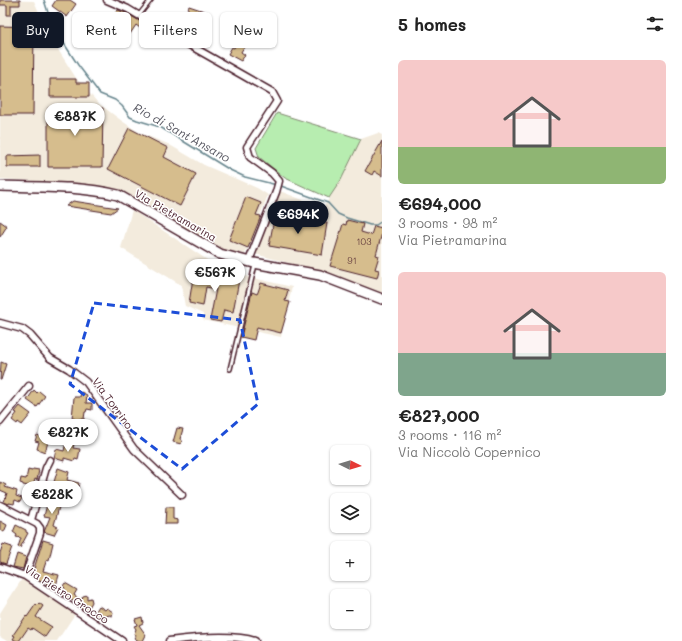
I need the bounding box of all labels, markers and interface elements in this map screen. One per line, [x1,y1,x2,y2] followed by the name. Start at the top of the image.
[12,12,64,48] chip: Buy
[72,12,131,48] chip: Rent
[139,12,212,48] chip: Filters
[220,12,277,48] chip: New
[398,13,466,35] text: 5 homes
[644,13,666,35] icon: filters
[496,86,568,158] icon: home
[131,99,233,165] water label: Rio di Sant'Ansano
[47,103,103,137] pin: €887K
[54,107,96,124] text: €887K
[132,185,220,245] street label: Via Pietramarina
[398,192,481,214] text: €694,000
[270,201,326,235] pin: €694K
[276,205,320,222] text: €694K
[398,214,497,231] text: 3 rooms · 98 m²
[398,231,507,248] text: Via Pietramarina
[357,236,371,247] house number: 103
[347,255,357,266] house number: 91
[187,259,243,293] pin: €567K
[194,263,236,280] text: €567K
[496,298,568,370] icon: home
[89,374,137,432] street label: Via Torrino
[398,404,479,426] text: €827,000
[40,419,96,453] pin: €827K
[47,423,89,440] text: €827K
[398,426,501,443] text: 3 rooms · 116 m²
[398,443,540,460] text: Via Niccolò Copernico
[330,445,370,485] north arrow
[330,445,370,629] map controls
[24,481,80,515] pin: €828K
[31,485,73,502] text: €828K
[330,493,370,533] button: layers
[330,541,370,581] button: +
[22,561,112,627] street label: Via Pietro Grocco
[330,589,370,629] button: −

